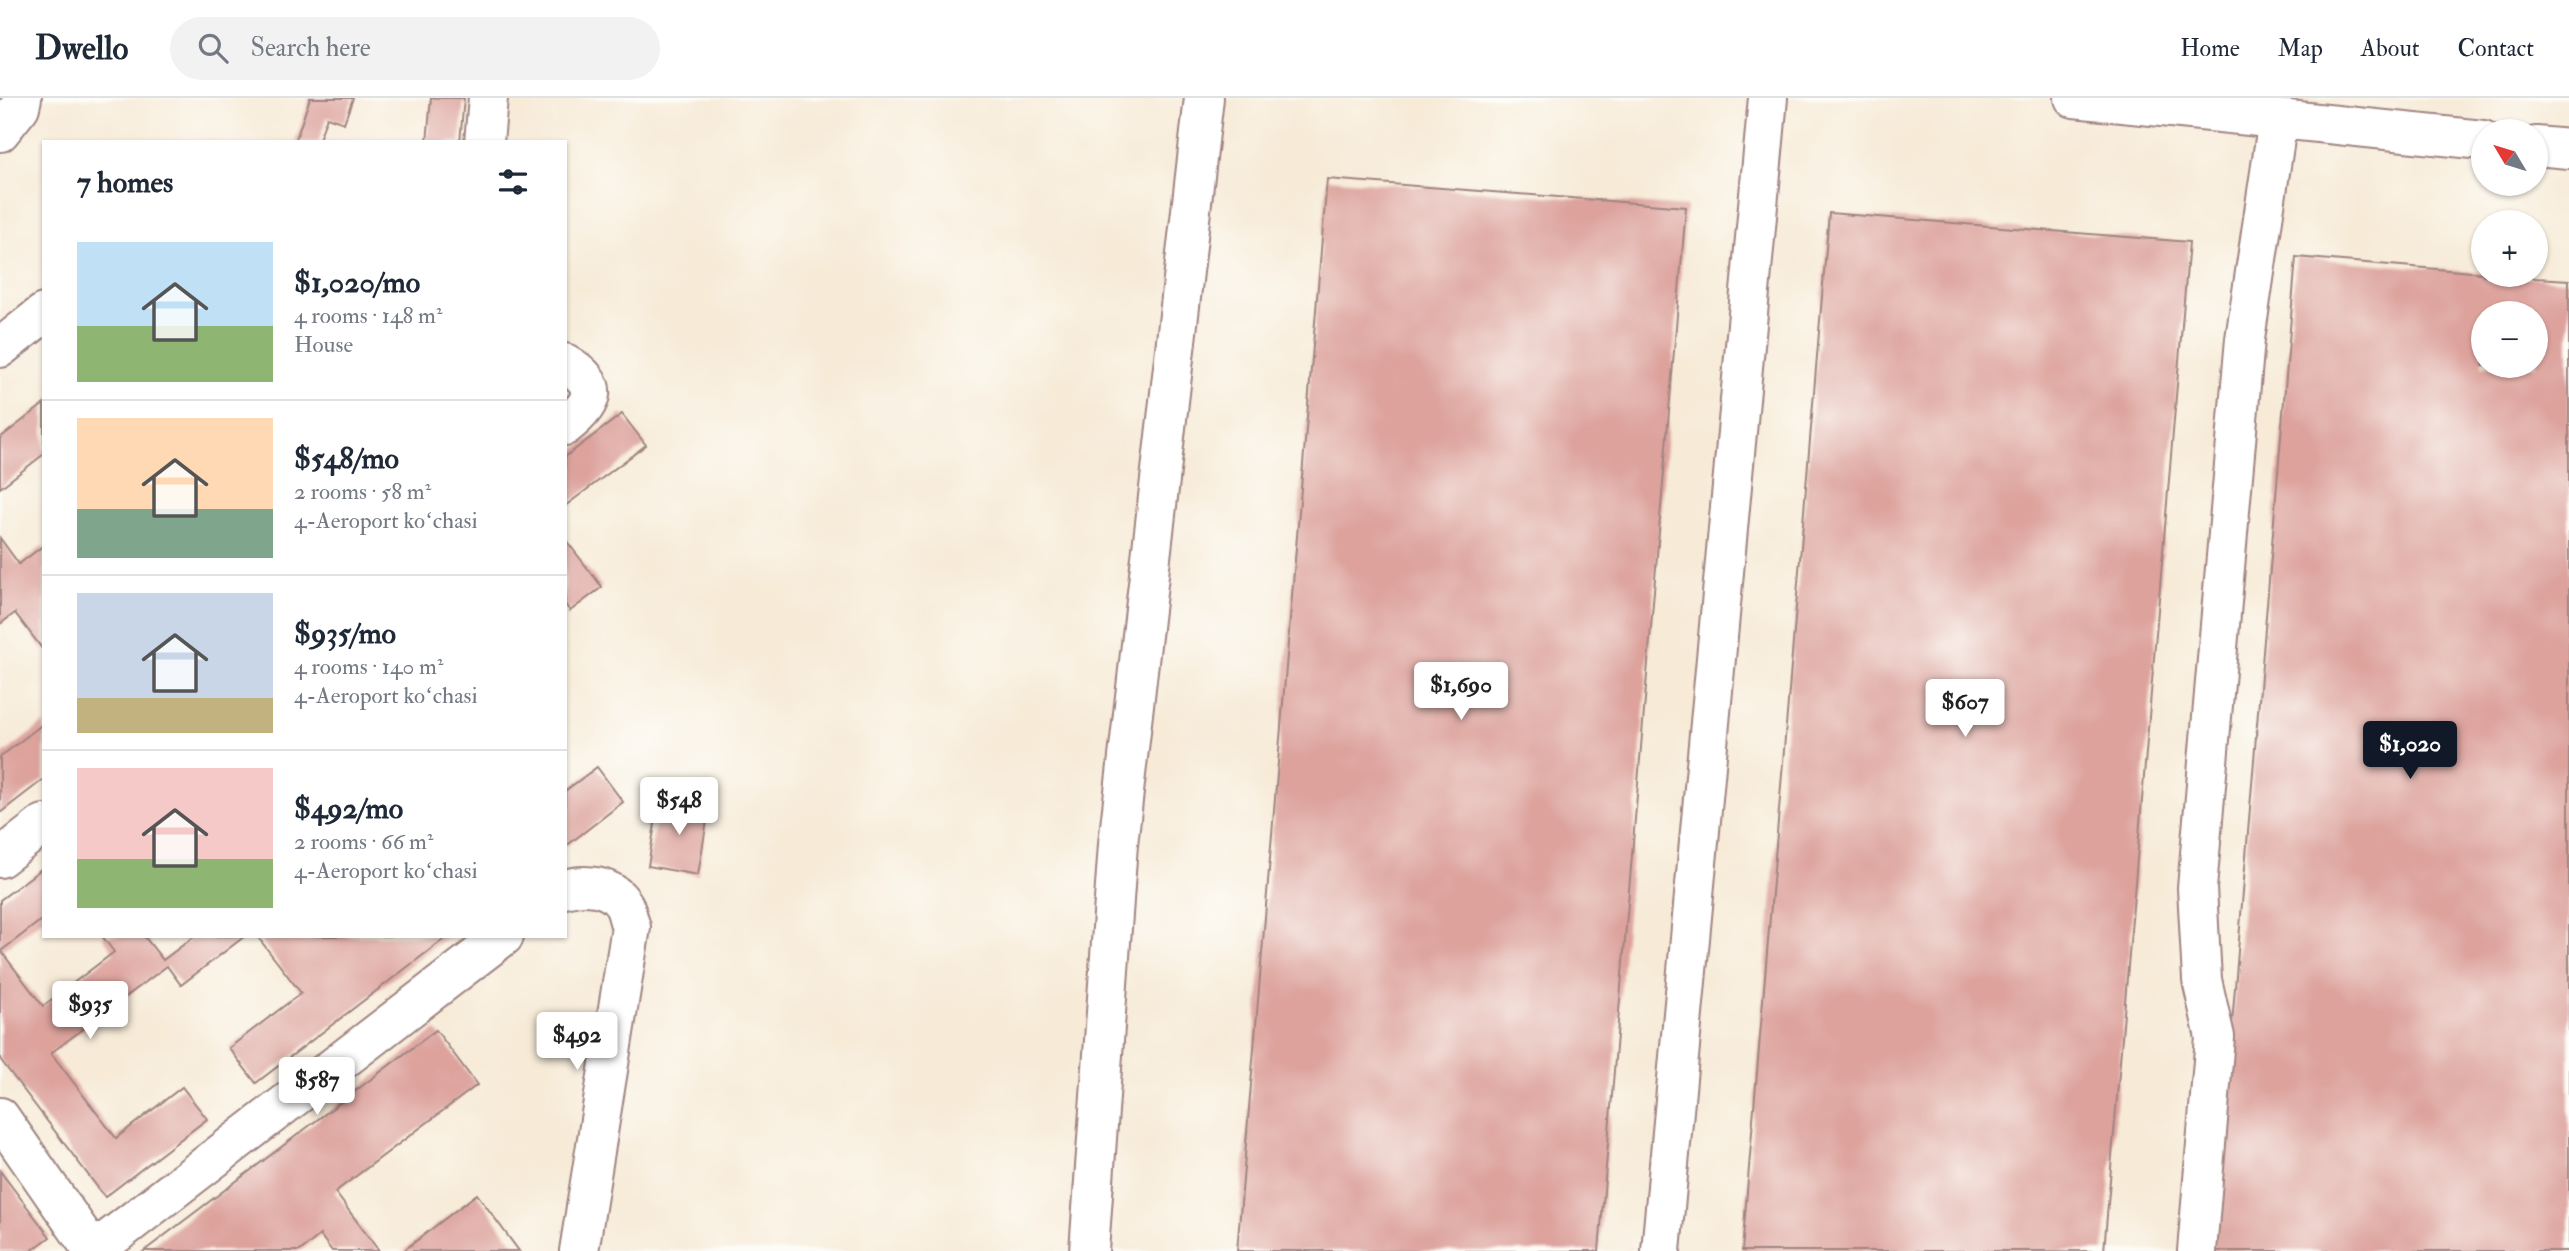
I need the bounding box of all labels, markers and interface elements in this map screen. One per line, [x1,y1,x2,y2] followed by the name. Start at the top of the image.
[170,17,660,80] search box
[35,28,128,69] text: Dwello
[194,29,232,67] icon: search
[250,32,371,64] text: Search here
[2180,33,2240,64] text: Home
[2278,33,2323,64] text: Map
[2361,33,2420,64] text: About
[2458,33,2534,64] text: Contact
[2471,119,2548,196] north arrow
[2471,119,2548,378] map controls
[494,163,532,201] icon: filters
[77,164,173,201] text: 7 homes
[2471,210,2548,287] button: +
[294,264,420,301] text: $1,020/mo
[133,270,217,354] icon: home
[294,301,442,330] text: 4 rooms · 148 m²
[2471,301,2548,378] button: −
[294,330,353,359] text: House
[294,440,399,477] text: $548/mo
[133,446,217,530] icon: home
[294,477,431,506] text: 2 rooms · 58 m²
[294,506,478,535] text: 4-Aeroport koʻchasi
[294,615,396,652] text: $935/mo
[133,621,217,705] icon: home
[294,652,443,681] text: 4 rooms · 140 m²
[1404,662,1518,722] pin: $1,690
[1430,670,1492,699] text: $1,690
[1924,680,2006,739] pin: $607
[294,681,478,710] text: 4-Aeroport koʻchasi
[1942,687,1988,716] text: $607
[2353,722,2467,781] pin: $1,020
[2379,729,2441,758] text: $1,020
[638,778,720,837] pin: $548
[656,785,702,814] text: $548
[294,790,403,827] text: $492/mo
[133,796,217,880] icon: home
[294,827,433,856] text: 2 rooms · 66 m²
[294,856,478,885] text: 4-Aeroport koʻchasi
[49,982,131,1041] pin: $935
[68,989,112,1018] text: $935
[536,1012,618,1072] pin: $492
[553,1020,601,1049] text: $492
[276,1058,358,1117] pin: $587
[295,1065,339,1094] text: $587

